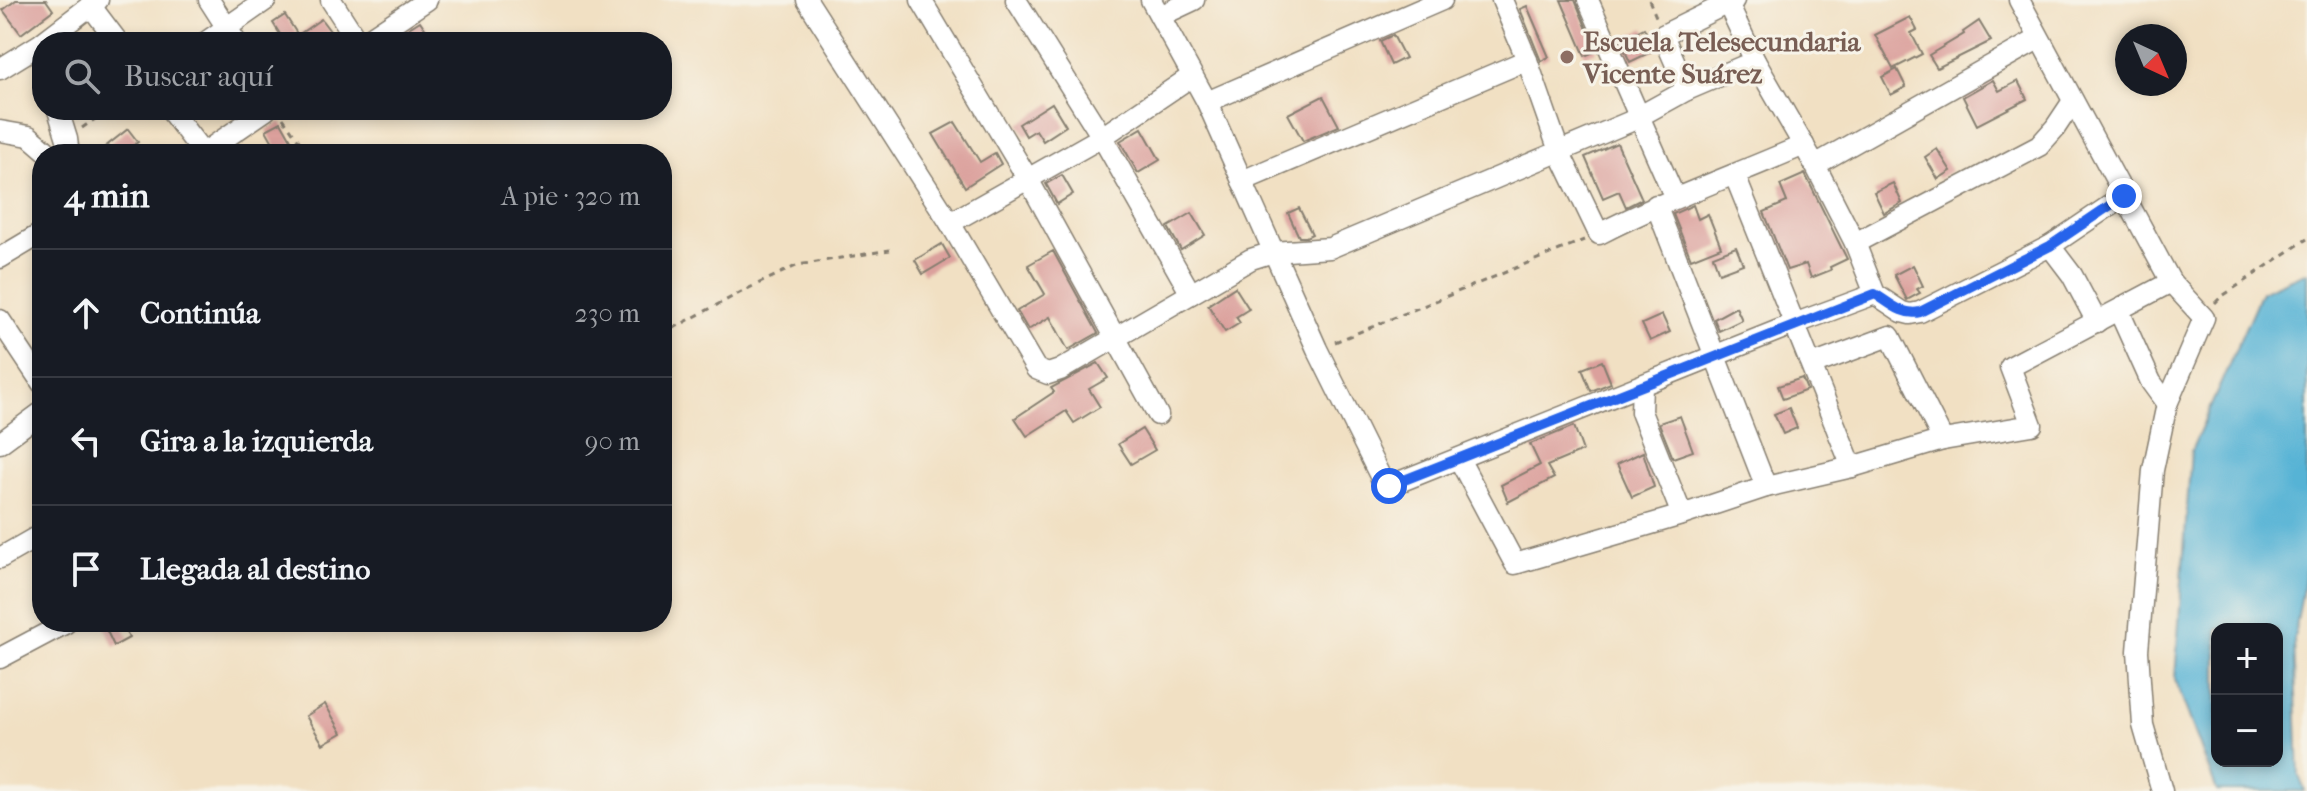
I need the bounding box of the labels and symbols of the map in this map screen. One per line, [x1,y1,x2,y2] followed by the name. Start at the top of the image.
[2115,24,2187,96] north arrow
[1582,25,1861,90] place label: Escuela Telesecundaria Vicente Suárez
[1558,48,1576,66] marker: Escuela Telesecundaria Vicente Suárez
[2106,178,2142,214] route end
[1371,468,1407,504] route start

